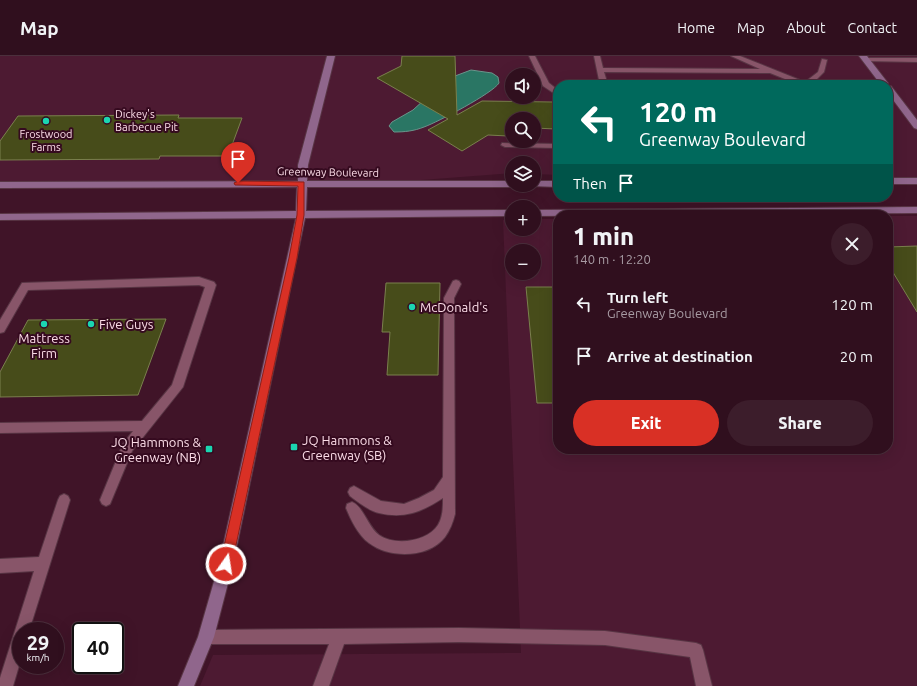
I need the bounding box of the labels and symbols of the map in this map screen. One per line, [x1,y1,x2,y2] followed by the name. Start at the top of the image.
[115,108,179,133] place label: Dickey's Barbecue Pit
[102,115,112,125] marker: Dickey's Barbecue Pit
[41,116,51,126] marker: Frostwood Farms
[19,128,73,153] place label: Frostwood Farms
[221,142,255,183] pin
[277,165,379,179] street label: Greenway Boulevard
[420,300,488,314] place label: McDonald's
[407,302,417,312] marker: McDonald's
[99,317,154,331] place label: Five Guys
[39,319,49,329] marker: Mattress Firm
[86,319,96,329] marker: Five Guys
[18,331,70,360] place label: Mattress Firm
[302,433,392,463] place label: JQ Hammons & Greenway (SB)
[111,435,201,465] place label: JQ Hammons & Greenway (NB)
[289,442,299,452] marker: JQ Hammons & Greenway (SB)
[204,444,214,454] marker: JQ Hammons & Greenway (NB)
[205,543,247,585] position arrow
[72,622,124,674] speed limit sign: 40

